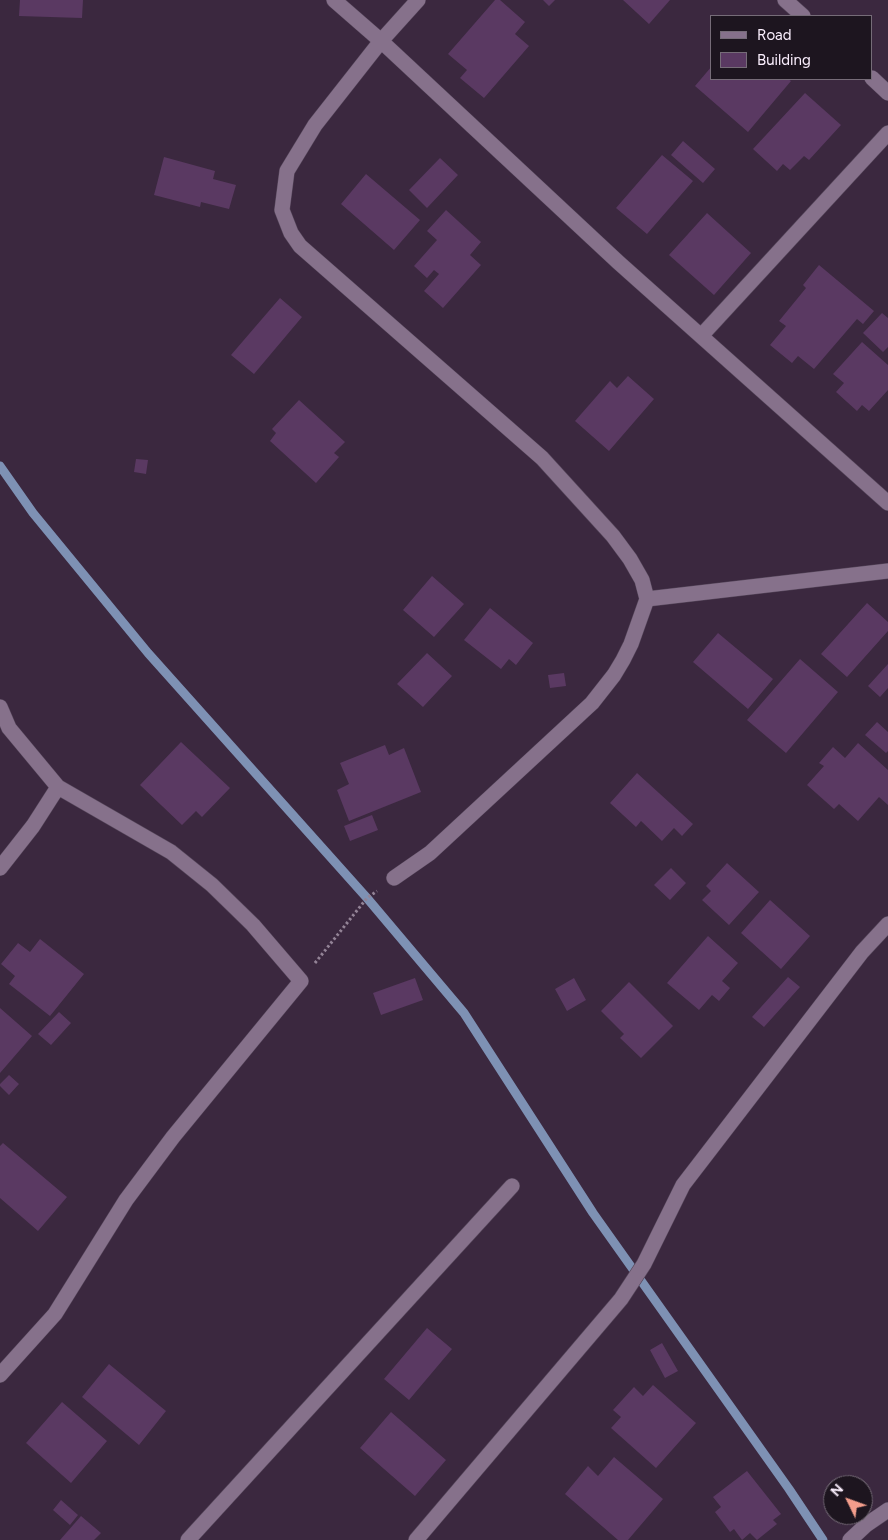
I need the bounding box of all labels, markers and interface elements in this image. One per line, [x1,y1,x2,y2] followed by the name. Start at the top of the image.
[710,15,873,80] legend
[757,26,792,44] text: Road
[757,51,811,69] text: Building
[823,1475,873,1525] north arrow
[827,1481,847,1500] text: N

